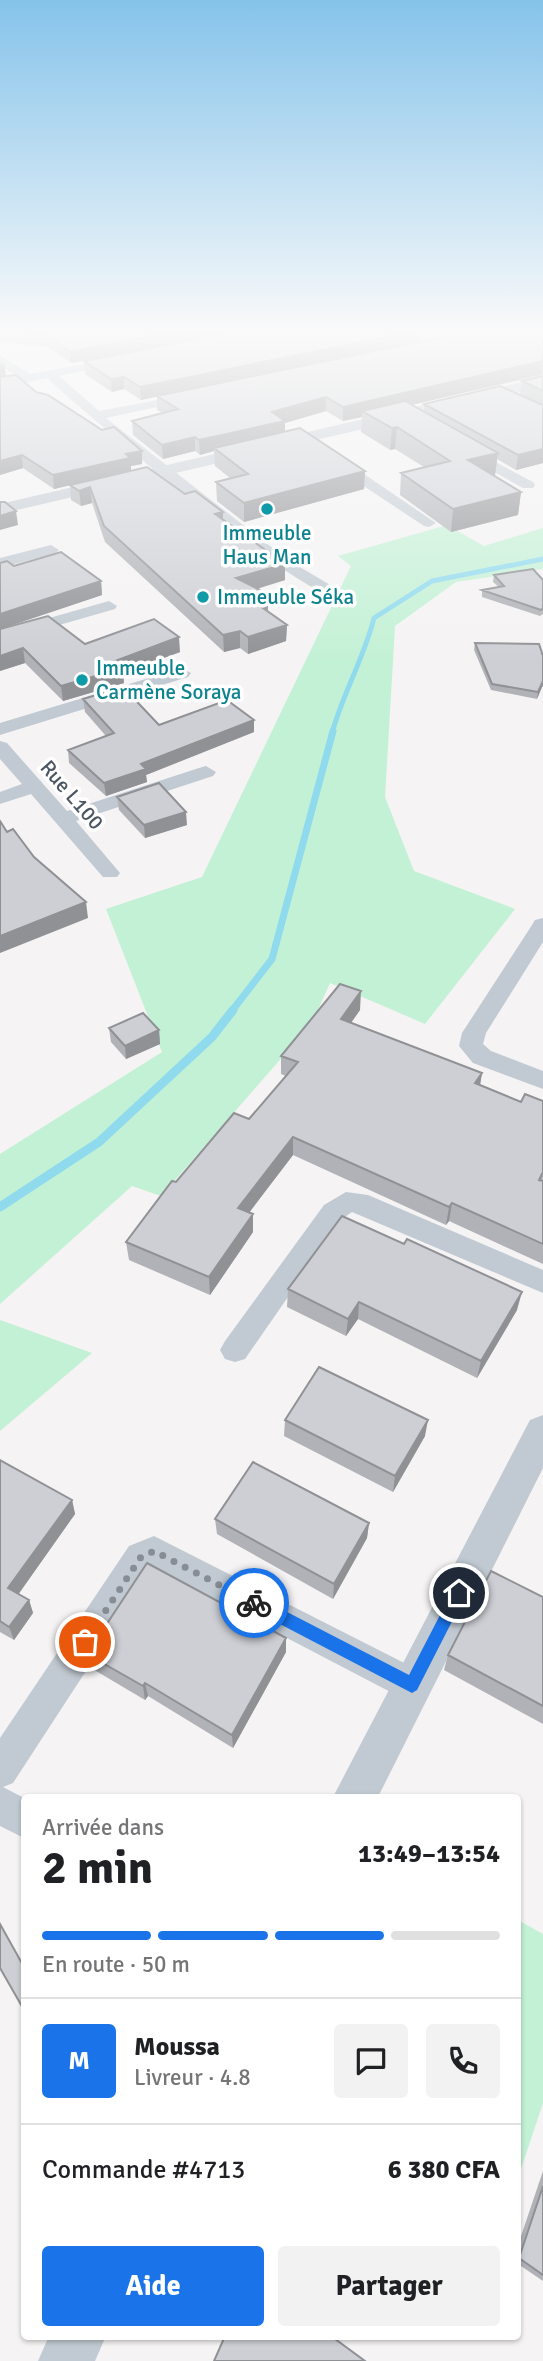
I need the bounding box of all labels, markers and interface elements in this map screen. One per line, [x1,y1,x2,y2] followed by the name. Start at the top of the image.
[259,501,275,517] marker: Immeuble Haus Man
[222,520,312,570] place label: Immeuble Haus Man
[217,584,354,610] place label: Immeuble Séka
[195,589,211,605] marker: Immeuble Séka
[96,655,242,705] place label: Immeuble Carmène Soraya
[74,672,90,688] marker: Immeuble Carmène Soraya
[35,755,109,835] street label: Rue L100
[429,1563,489,1623] pin
[219,1568,289,1638] courier
[440,1574,478,1612] icon: home
[235,1584,273,1622] icon: bike
[55,1612,115,1672] pin
[66,1623,104,1661] icon: bag
[42,1813,164,1842] text: Arrivée dans
[358,1838,500,1870] text: 13:49–13:54
[42,1840,153,1896] text: 2 min
[42,1950,190,1979] text: En route · 50 m
[334,2024,408,2098] button: chat
[426,2024,500,2098] button: phone
[134,2031,220,2063] text: Moussa
[68,2045,90,2077] text: M
[134,2063,251,2092] text: Livreur · 4.8
[42,2154,245,2186] text: Commande #4713
[388,2154,500,2186] text: 6 380 CFA
[42,2246,264,2326] button: Aide
[278,2246,500,2326] button: Partager

